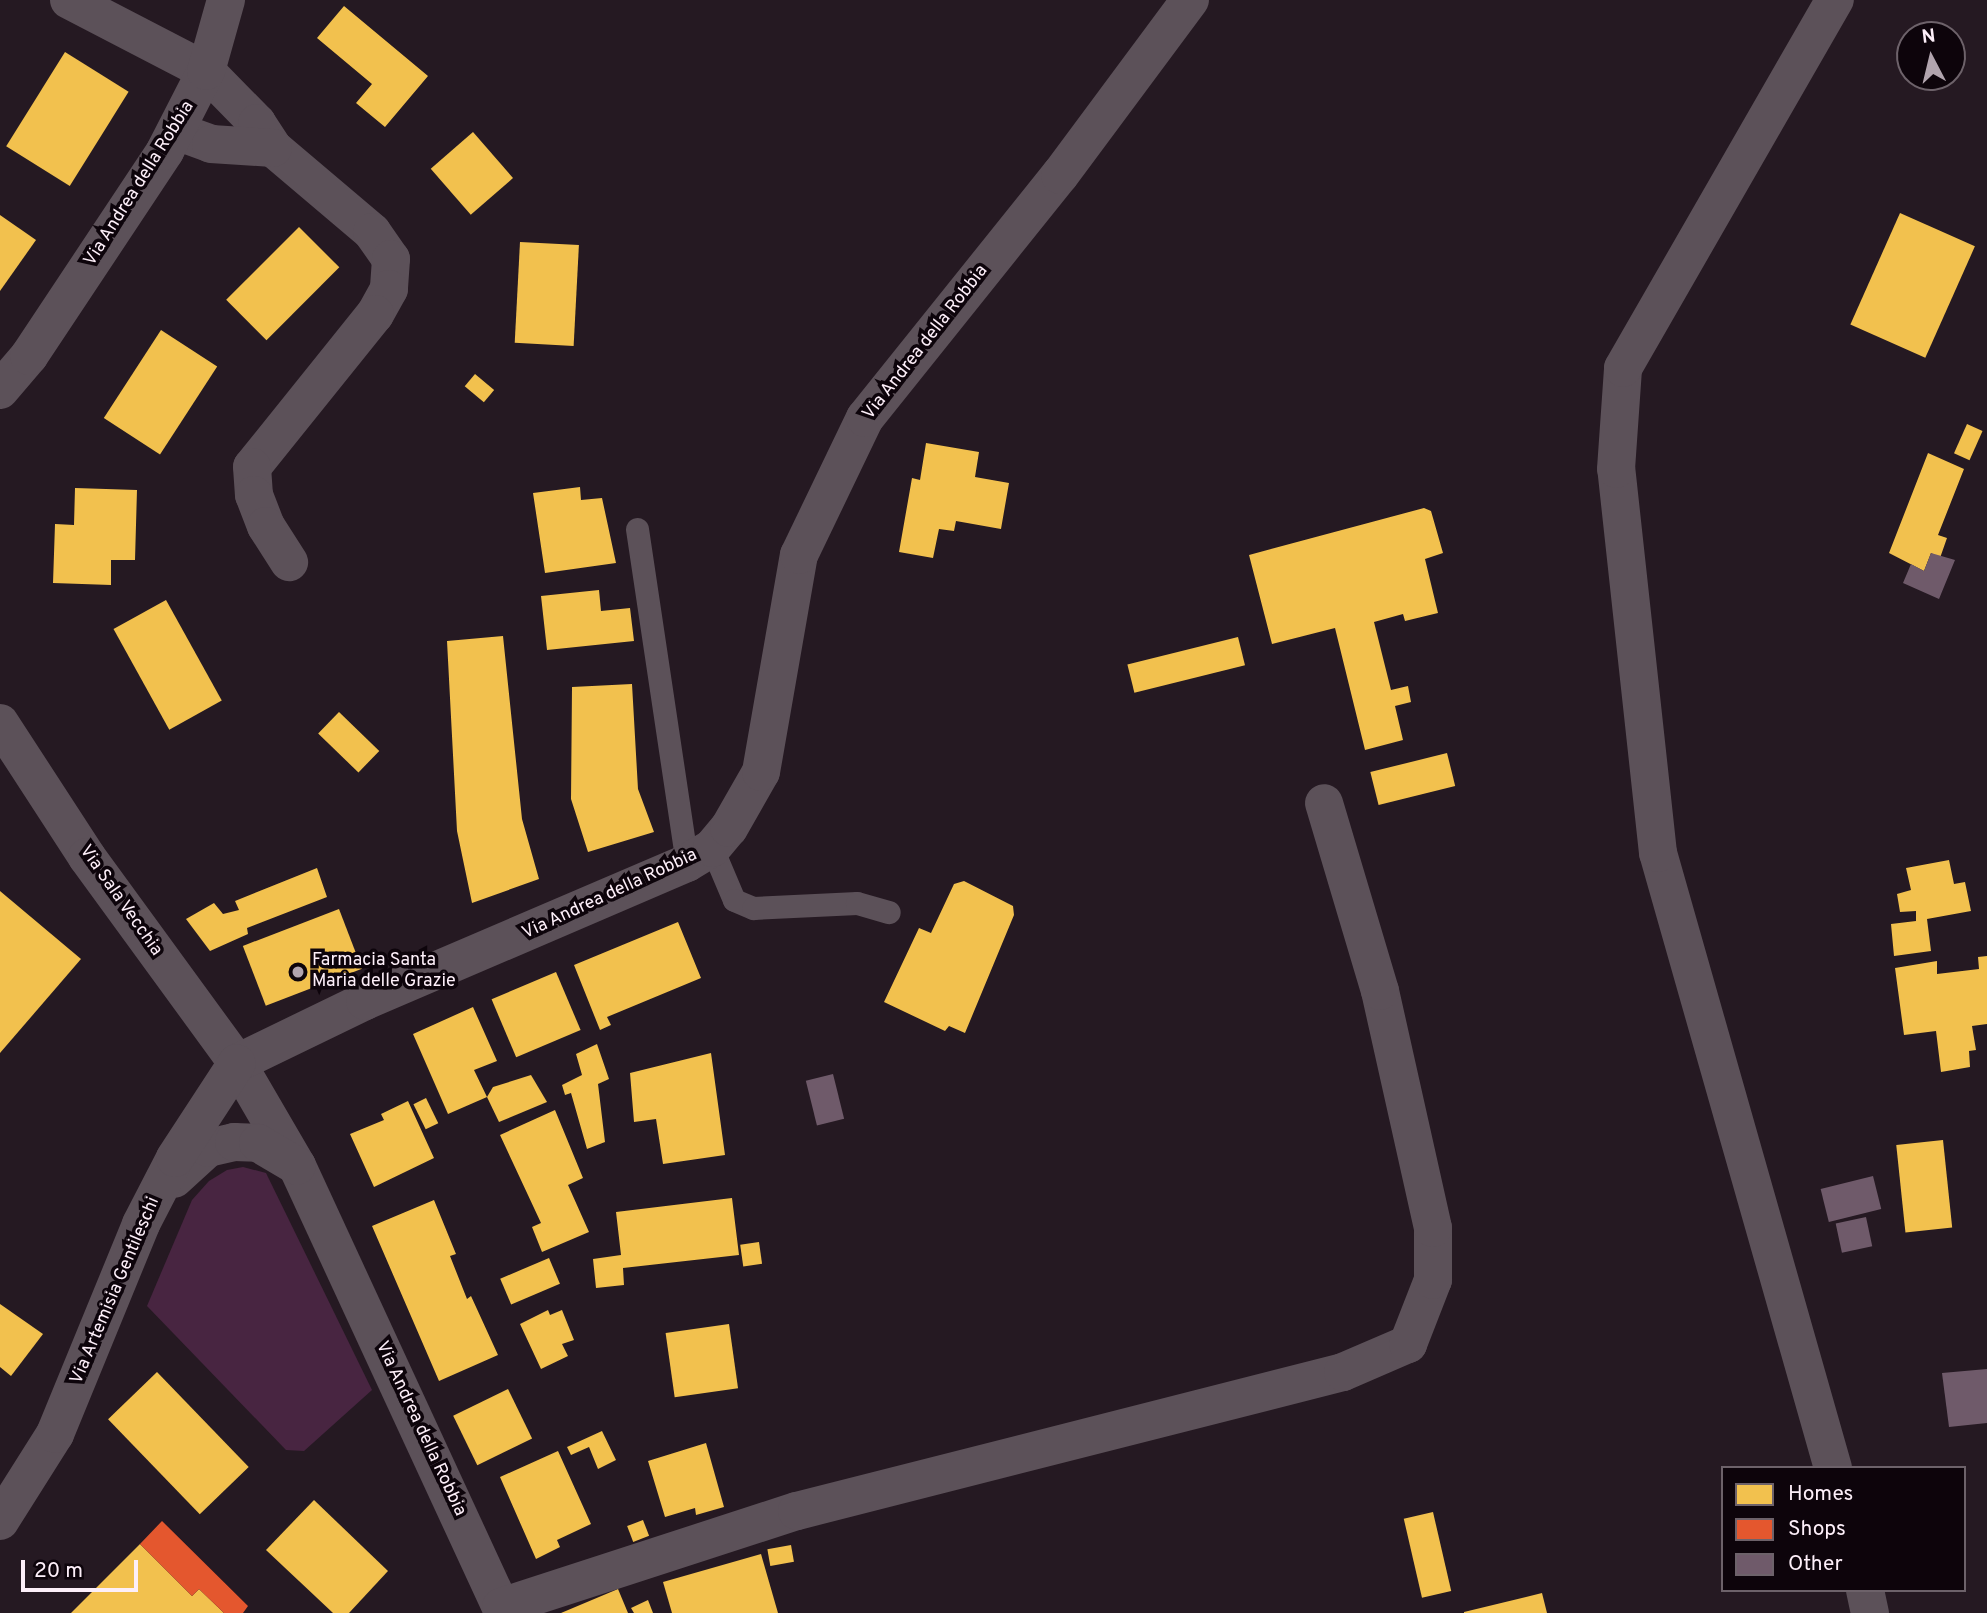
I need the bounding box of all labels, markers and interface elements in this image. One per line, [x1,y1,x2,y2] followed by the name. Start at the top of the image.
[1896,21,1966,91] north arrow
[1920,24,1937,50] text: N
[80,97,200,271] street label: Via Andrea della Robbia
[859,261,993,425] street label: Via Andrea della Robbia
[74,841,166,961] street label: Via Sala Vecchia
[519,845,701,945] street label: Via Andrea della Robbia
[312,951,456,993] place label: Farmacia Santa Maria delle Grazie
[290,964,306,980] marker: Farmacia Santa Maria delle Grazie
[67,1194,165,1388] street label: Via Artemisia Gentileschi
[370,1338,470,1520] street label: Via Andrea della Robbia
[1721,1466,1966,1592] legend
[1788,1481,1853,1508] text: Homes
[1788,1516,1846,1543] text: Shops
[24,1546,142,1590] scale bar
[1788,1551,1843,1578] text: Other
[34,1558,83,1585] text: 20 m

